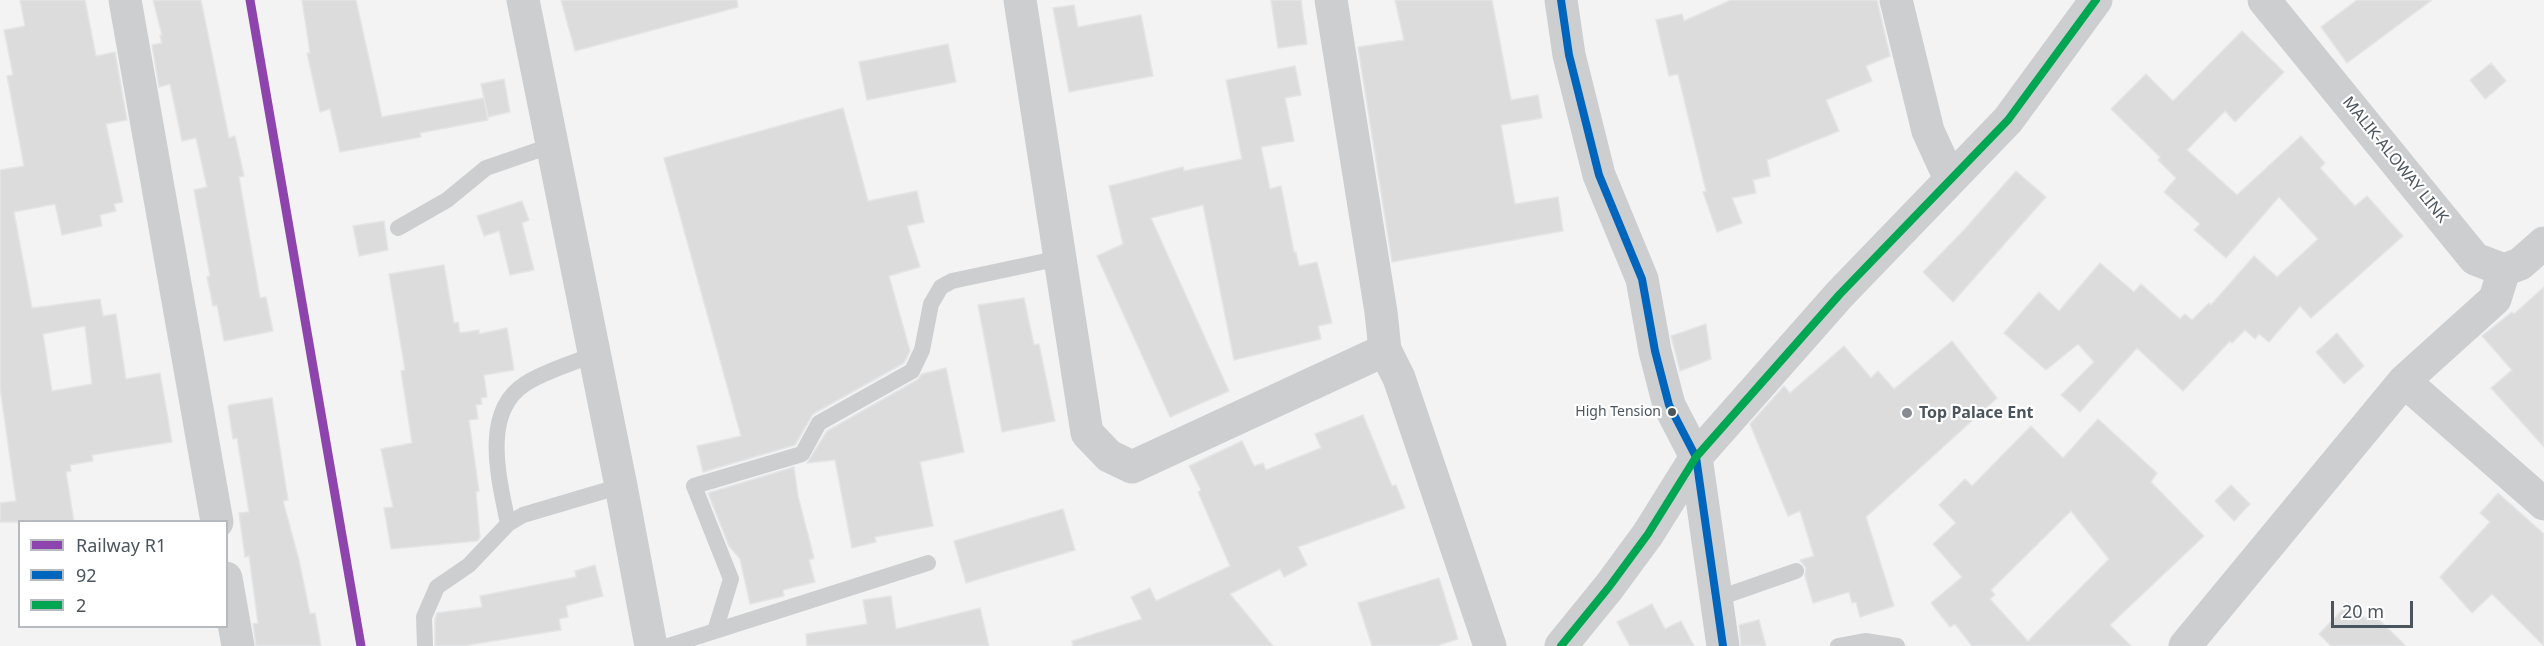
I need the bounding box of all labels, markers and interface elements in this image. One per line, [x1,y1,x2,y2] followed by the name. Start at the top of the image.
[2338,93,2452,227] street label: MALIK-ALOWAY LINK
[1919,403,2034,423] place label: Top Palace Ent
[1575,404,1661,420] place label: High Tension
[1666,406,1678,418] marker: High Tension
[1900,406,1914,420] marker: Top Palace Ent
[18,520,228,628] legend
[76,533,166,557] text: Railway R1
[76,563,97,587] text: 92
[2334,589,2416,627] scale bar
[76,593,86,617] text: 2
[2342,599,2384,623] text: 20 m

